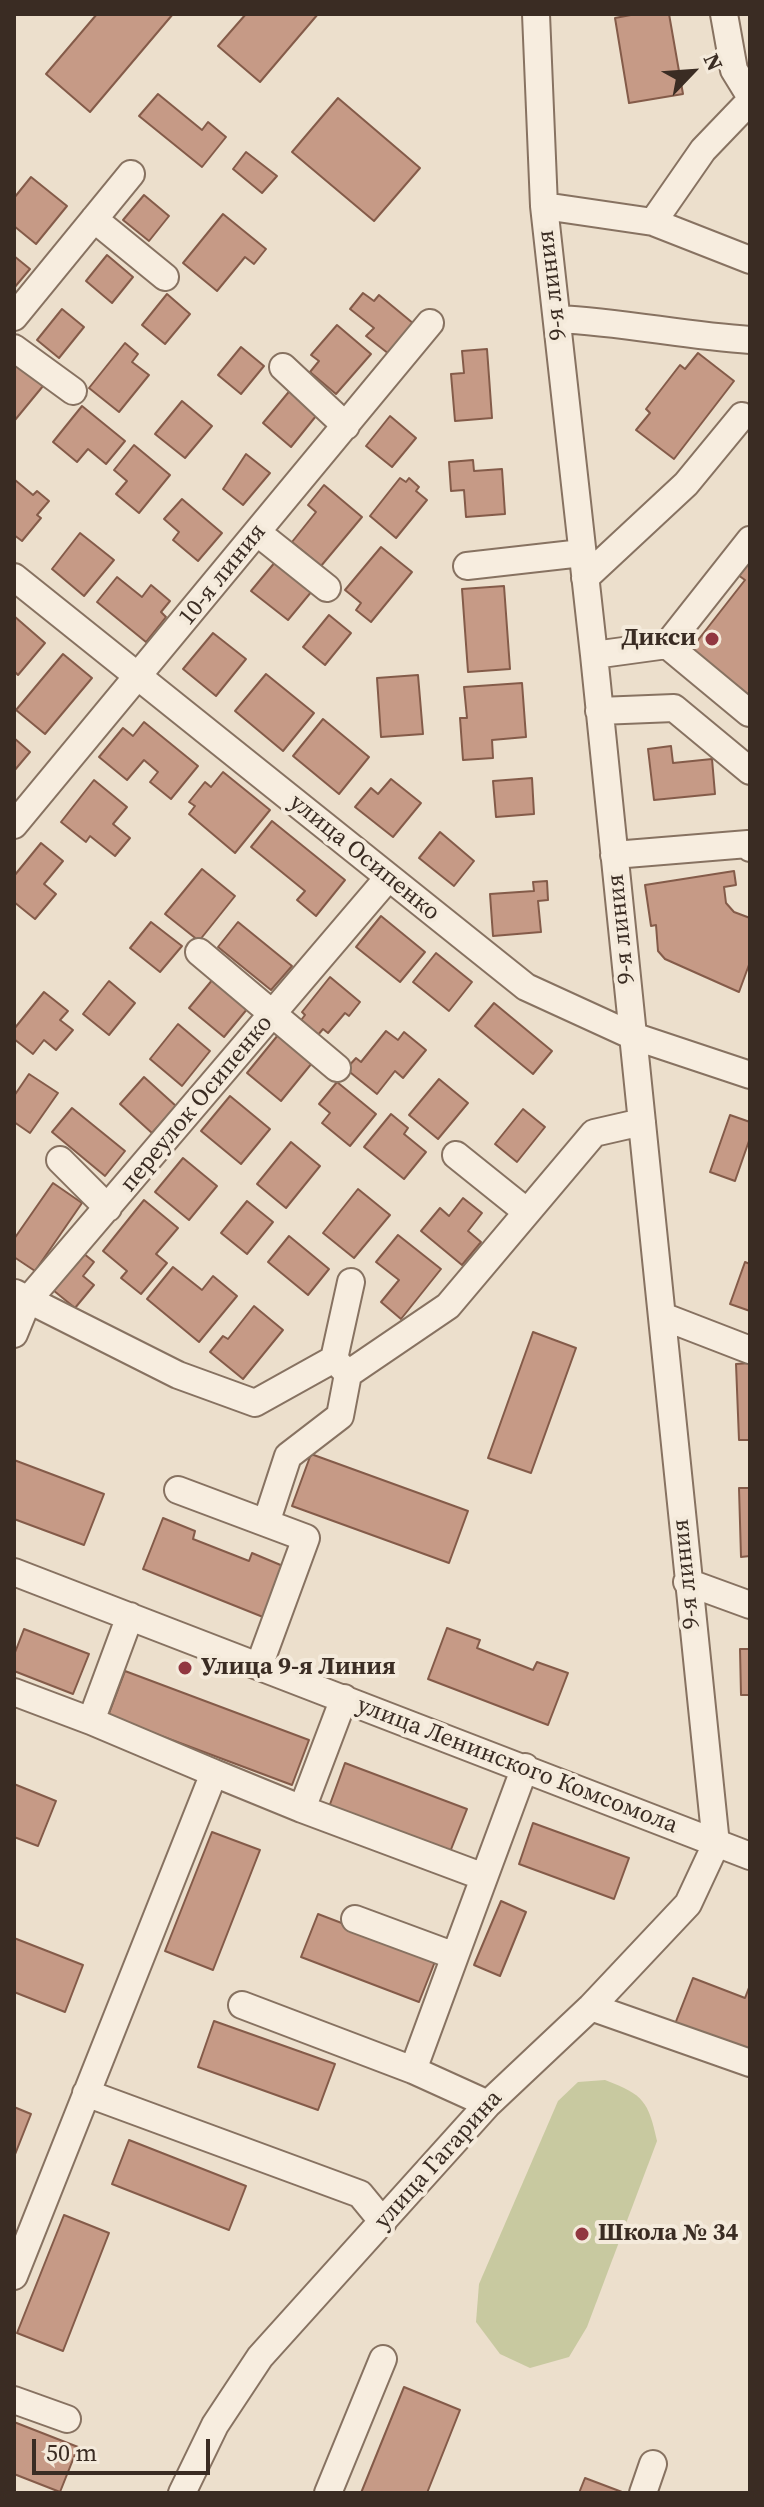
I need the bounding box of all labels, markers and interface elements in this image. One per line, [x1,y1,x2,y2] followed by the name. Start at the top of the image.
[652,32,732,112] north arrow
[697,48,731,75] text: N
[532,228,574,342] street label: 9-я линия
[173,518,273,632] street label: 10-я линия
[621,625,696,653] place label: Дикси
[703,630,721,648] marker: Дикси
[283,788,445,928] street label: улица Осипенко
[602,872,642,986] street label: 9-я линия
[115,1010,279,1198] street label: переулок Осипенко
[667,1517,707,1631] street label: 9-я линия
[201,1654,396,1682] place label: Улица 9-я Линия
[176,1659,194,1677] marker: Улица 9-я Линия
[353,1691,681,1841] street label: улица Ленинского Комсомола
[369,2085,509,2235] street label: улица Гагарина
[598,2220,738,2248] place label: Школа № 34
[573,2225,591,2243] marker: Школа № 34
[36,2423,214,2473] scale bar
[46,2436,97,2469] text: 50 m

